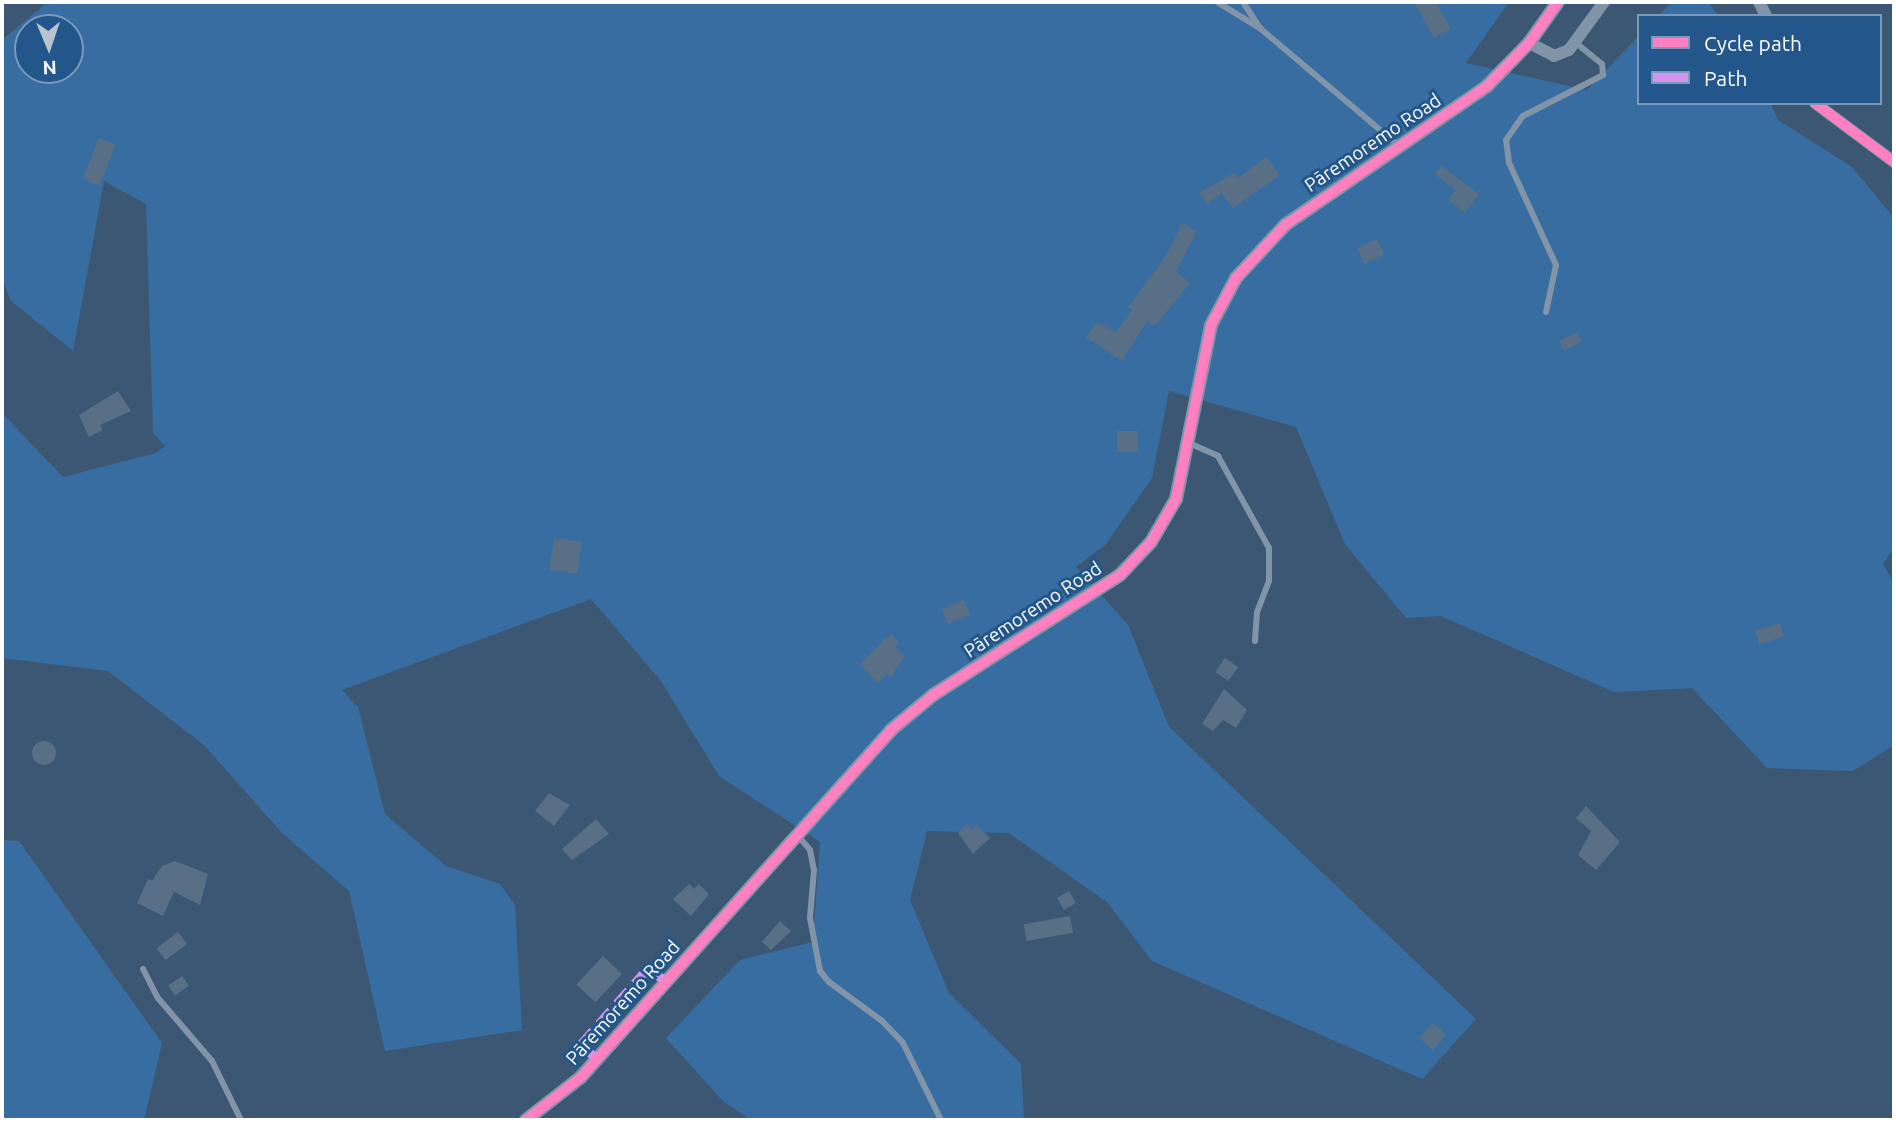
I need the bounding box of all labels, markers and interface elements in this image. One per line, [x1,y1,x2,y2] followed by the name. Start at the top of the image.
[14,14,84,84] north arrow
[1637,14,1882,105] legend
[1704,31,1802,55] text: Cycle path
[42,57,57,79] text: N
[1704,66,1747,90] text: Path
[1301,89,1445,197] street label: Pāremoremo Road
[960,557,1106,663] street label: Pāremoremo Road
[561,936,685,1070] street label: Pāremoremo Road

